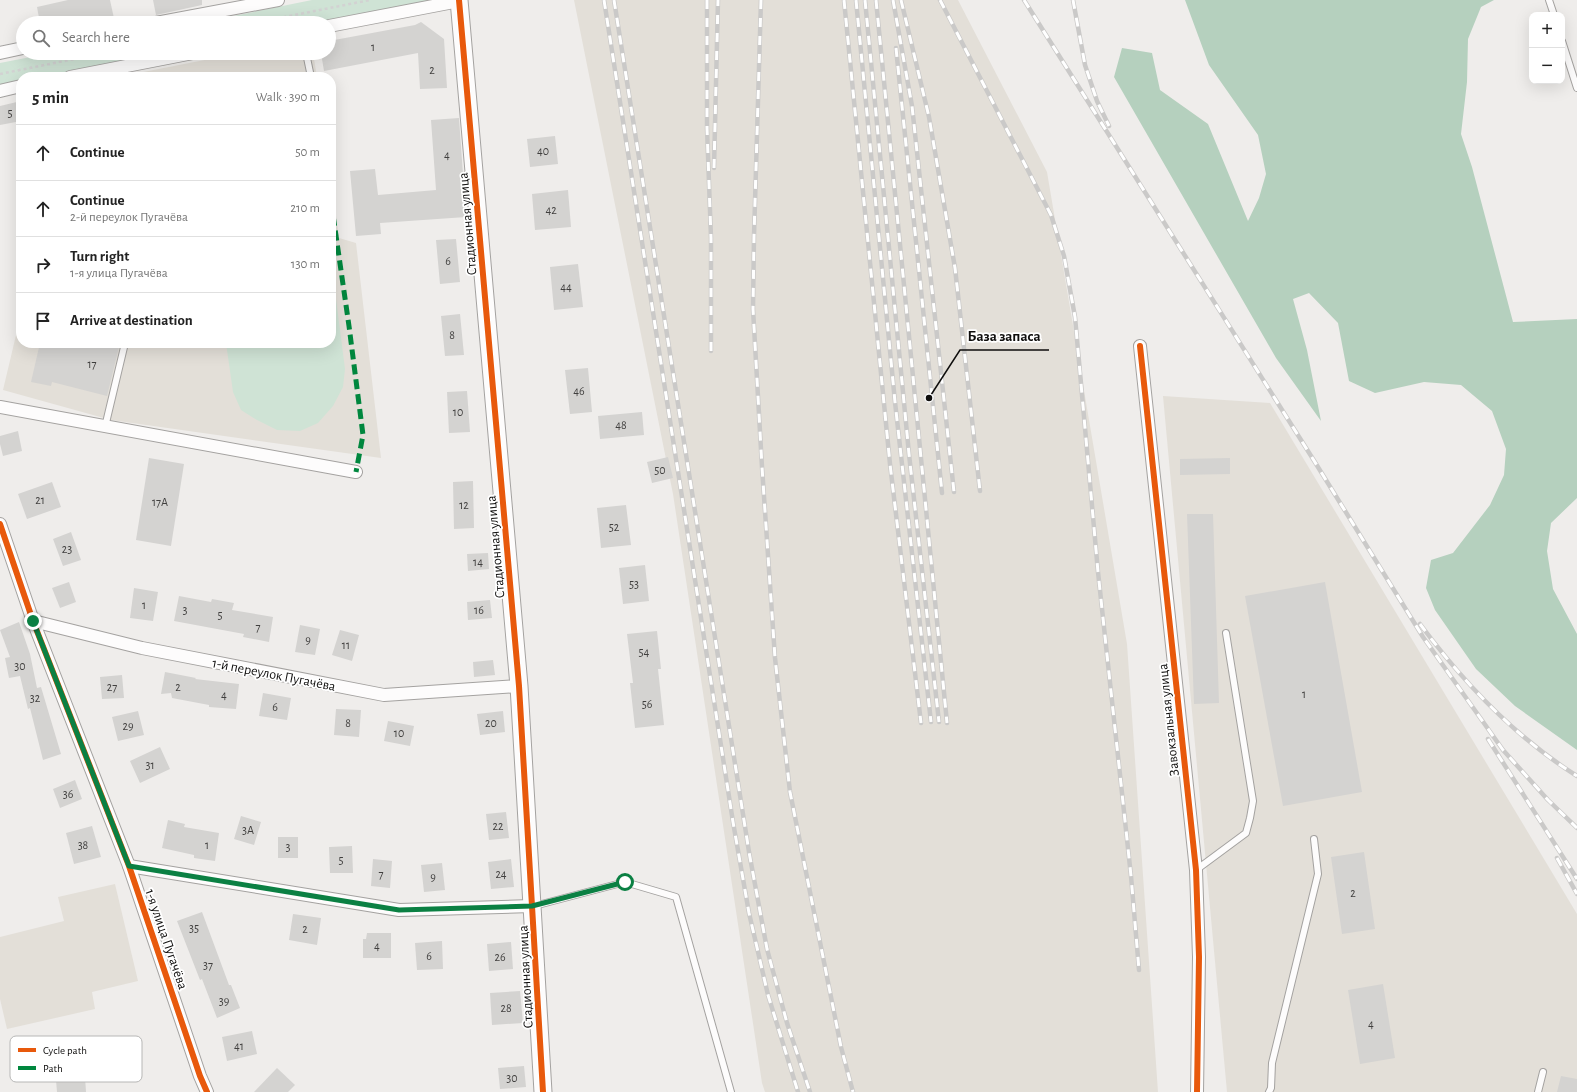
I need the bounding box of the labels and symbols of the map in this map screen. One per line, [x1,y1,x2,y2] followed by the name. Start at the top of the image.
[371,41,375,53] house number: 1
[429,64,435,76] house number: 2
[7,107,13,119] house number: 5
[537,145,549,157] house number: 40
[444,149,450,161] house number: 4
[456,171,479,276] street label: Стадионная улица
[545,204,557,216] house number: 42
[445,255,451,267] house number: 6
[560,281,572,293] house number: 44
[960,323,1049,350] callout: База запаса
[449,329,455,341] house number: 8
[967,329,1041,344] text: База запаса
[87,358,97,370] house number: 17
[573,385,585,397] house number: 46
[453,406,463,418] house number: 10
[615,419,627,431] house number: 48
[654,464,666,476] house number: 50
[35,494,45,506] house number: 21
[484,494,507,599] street label: Стадионная улица
[152,496,168,508] house number: 17А
[459,499,469,511] house number: 12
[609,521,620,533] house number: 52
[62,543,72,555] house number: 23
[473,556,483,568] house number: 14
[629,578,639,590] house number: 53
[142,599,146,611] house number: 1
[183,604,188,616] house number: 3
[474,604,484,616] house number: 16
[217,609,223,621] house number: 5
[24,612,42,630] route end
[255,621,261,633] house number: 7
[305,634,311,646] house number: 9
[342,639,350,651] house number: 11
[639,646,650,658] house number: 54
[211,656,337,694] street label: 1-й переулок Пугачёва
[14,660,26,672] house number: 30
[1156,662,1182,777] street label: Завокзальная улица
[107,681,117,693] house number: 27
[175,681,181,693] house number: 2
[1302,688,1306,700] house number: 1
[221,689,227,701] house number: 4
[30,692,41,704] house number: 32
[642,698,653,710] house number: 56
[272,701,278,713] house number: 6
[345,717,351,729] house number: 8
[485,717,497,729] house number: 20
[122,720,134,732] house number: 29
[394,727,404,739] house number: 10
[145,759,155,771] house number: 31
[63,788,74,800] house number: 36
[493,820,504,832] house number: 22
[242,824,254,836] house number: 3А
[78,839,89,851] house number: 38
[205,839,209,851] house number: 1
[286,841,291,853] house number: 3
[338,854,344,866] house number: 5
[378,868,384,880] house number: 7
[495,868,507,880] house number: 24
[430,871,436,883] house number: 9
[616,873,634,891] route start
[142,887,190,992] street label: 1-я улица Пугачёва
[1350,887,1356,899] house number: 2
[189,922,199,934] house number: 35
[302,923,308,935] house number: 2
[516,924,536,1029] street label: Стадионная улица
[374,940,380,952] house number: 4
[426,950,432,962] house number: 6
[494,951,506,963] house number: 26
[203,959,213,971] house number: 37
[219,995,230,1007] house number: 39
[500,1002,512,1014] house number: 28
[1368,1018,1374,1030] house number: 4
[10,1036,142,1082] legend
[234,1040,244,1052] house number: 41
[43,1045,87,1056] text: Cycle path
[43,1063,63,1074] text: Path
[506,1072,518,1084] house number: 30

